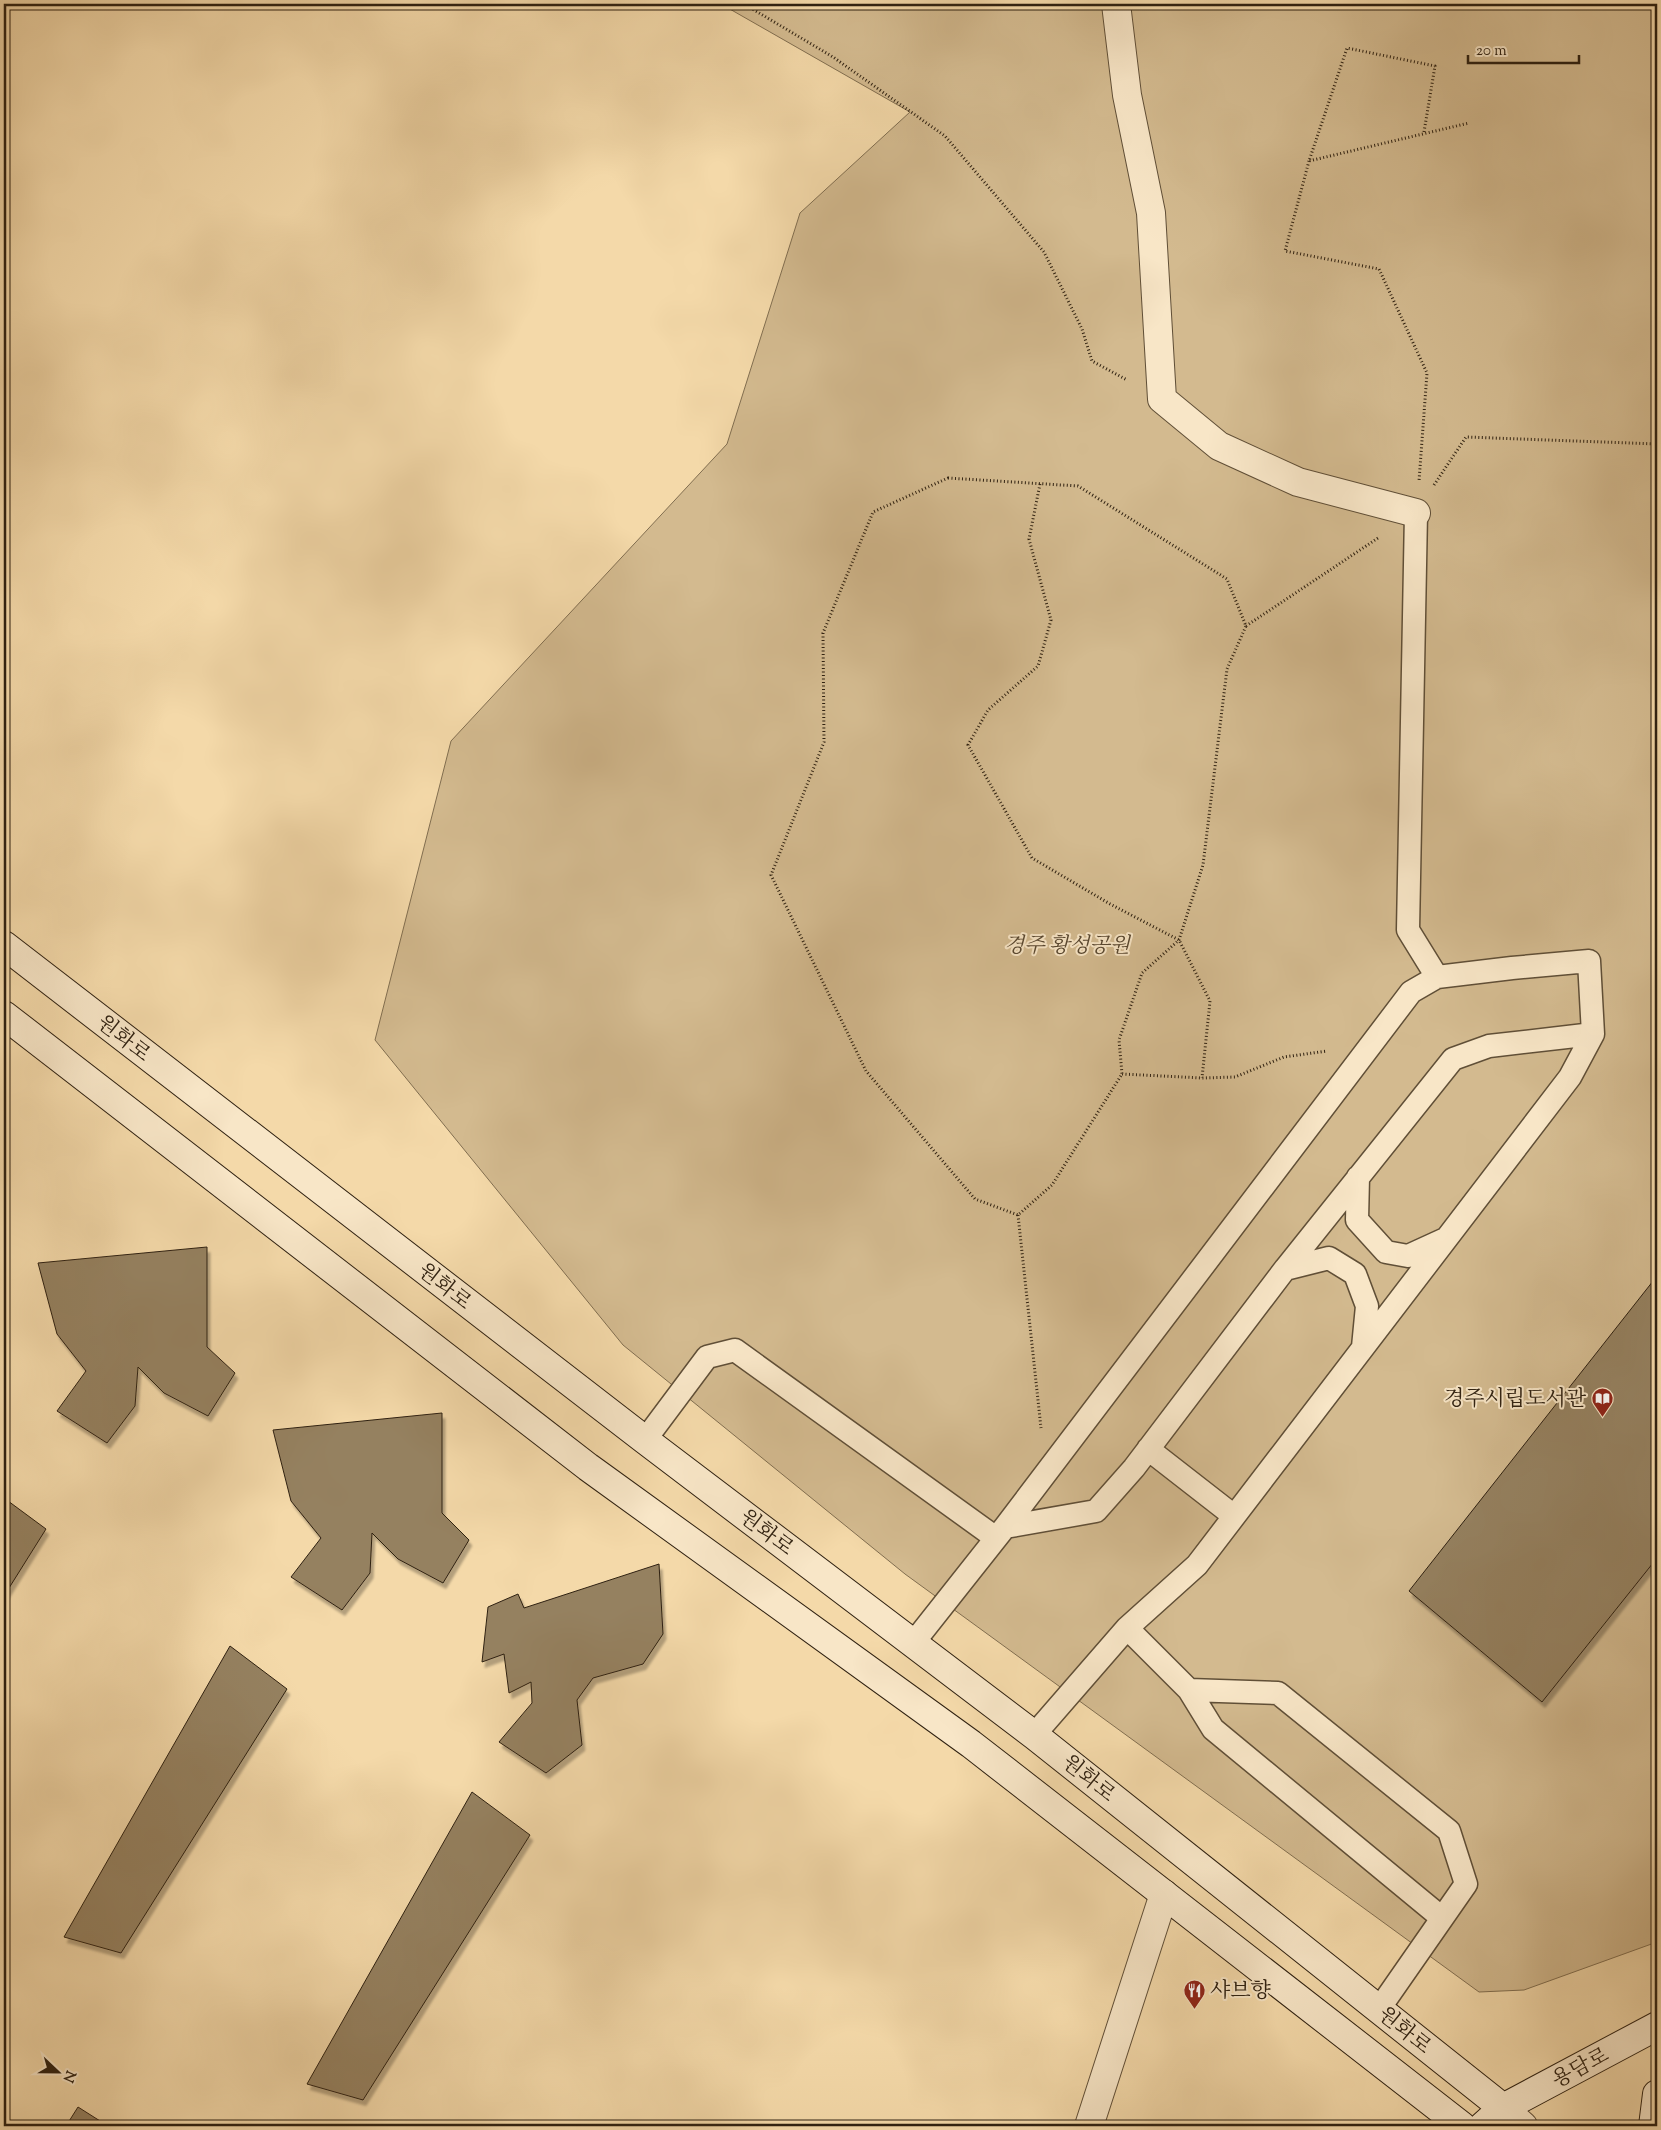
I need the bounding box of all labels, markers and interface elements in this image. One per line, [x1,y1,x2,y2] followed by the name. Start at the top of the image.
[1468,32,1580,64] scale bar
[1476,41,1507,62] text: 20 m
[1004,932,1132,962] park label: 경주 황성공원
[90,1009,156,1070] street label: 원화로
[411,1257,477,1318] street label: 원화로
[1444,1385,1587,1415] place label: 경주시립도서관
[1590,1386,1614,1417] library icon: 경주시립도서관
[732,1503,799,1564] street label: 원화로
[1055,1749,1121,1810] street label: 원화로
[1210,1977,1272,2007] place label: 샤브향
[1182,1978,1206,2009] restaurant icon: 샤브향
[1371,2001,1437,2062] street label: 원화로
[1547,2041,1615,2096] street label: 용담로
[32,2048,82,2098] north arrow
[57,2067,80,2085] text: N

